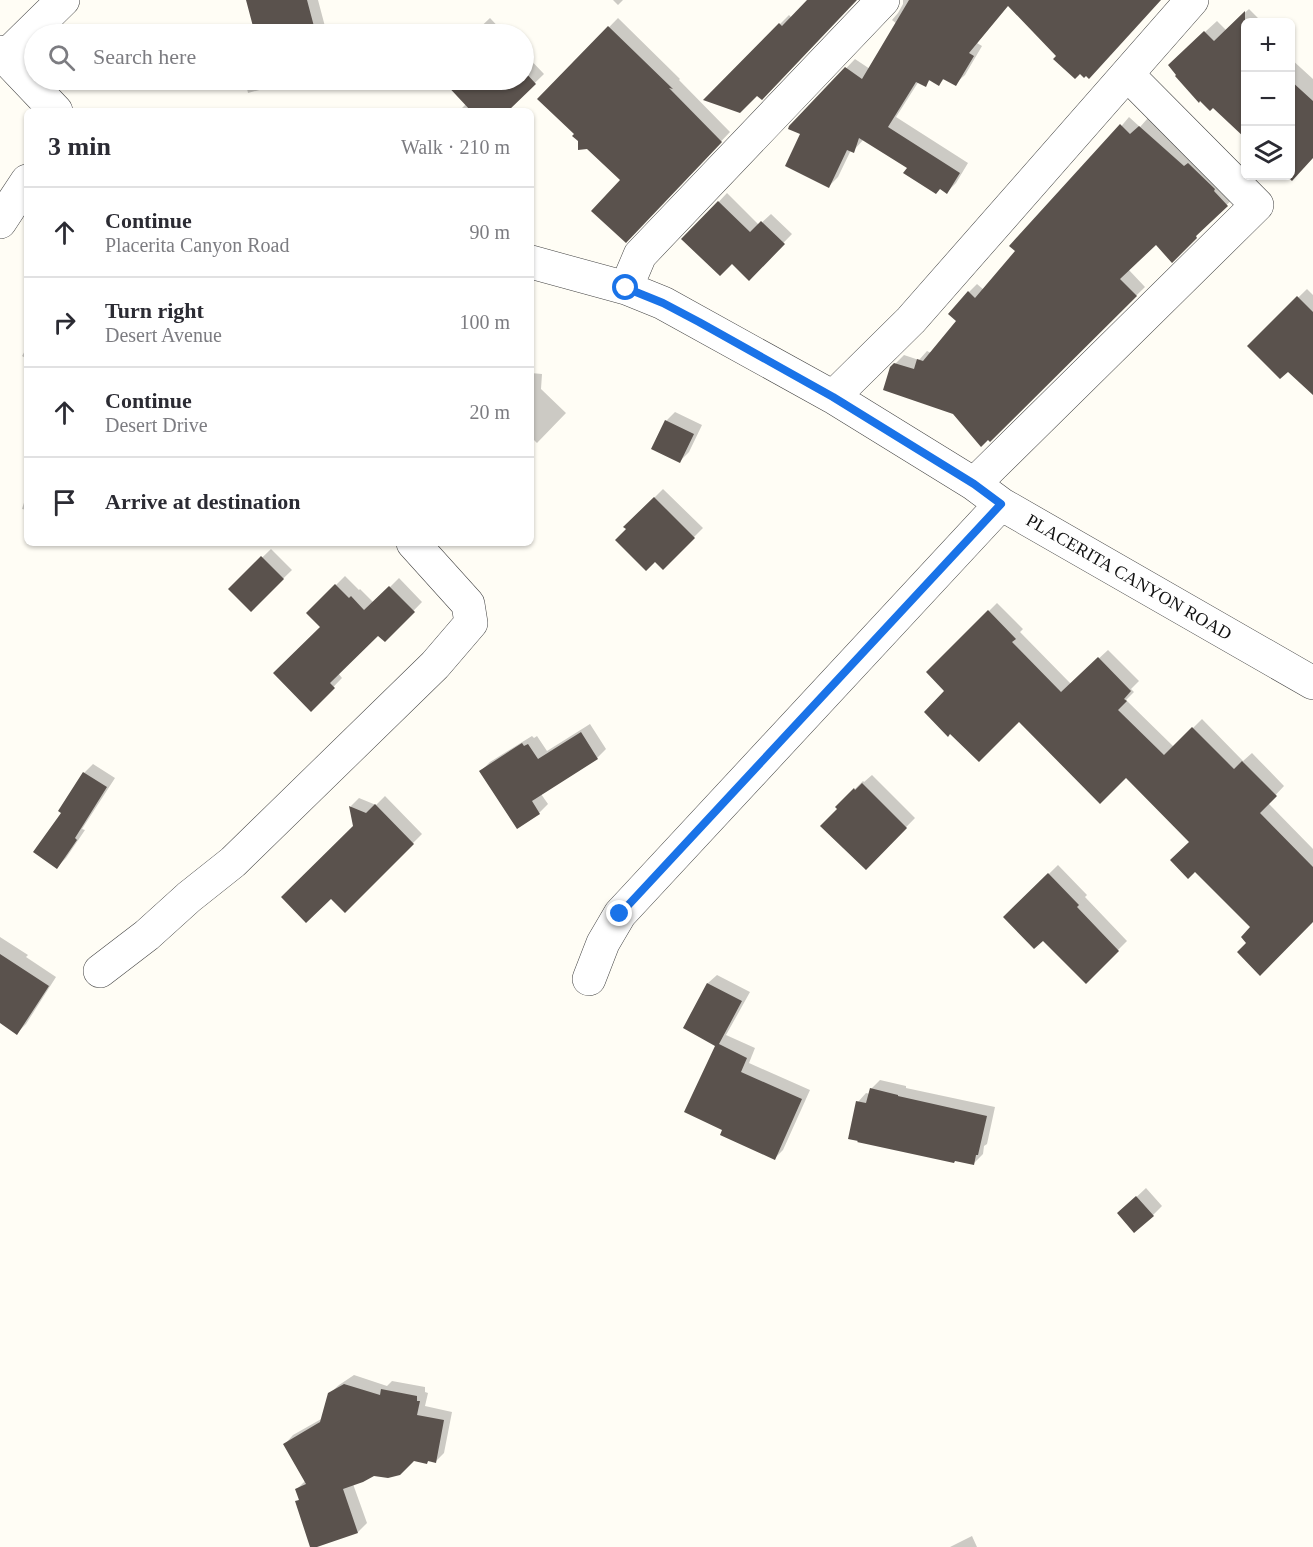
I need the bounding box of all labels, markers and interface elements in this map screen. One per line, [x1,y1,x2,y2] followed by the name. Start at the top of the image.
[1241,18,1295,180] map controls
[1241,18,1295,72] button: +
[24,24,534,90] search box
[45,41,78,74] icon: search
[93,44,196,69] text: Search here
[1241,72,1295,126] button: −
[1241,126,1295,180] button: layers
[48,132,111,161] text: 3 min
[401,136,510,158] text: Walk · 210 m
[105,208,192,233] text: Continue
[48,216,81,249] icon: ahead
[469,221,510,243] text: 90 m
[105,234,289,256] text: Placerita Canyon Road
[612,274,638,300] route start
[105,298,204,323] text: Turn right
[48,306,81,339] icon: right
[459,311,510,333] text: 100 m
[105,324,222,346] text: Desert Avenue
[105,388,192,413] text: Continue
[48,396,81,429] icon: ahead
[469,401,510,423] text: 20 m
[105,414,208,436] text: Desert Drive
[48,486,81,519] icon: arrive
[105,489,301,514] text: Arrive at destination
[1023,510,1235,644] street label: PLACERITA CANYON ROAD
[606,900,632,926] route end

